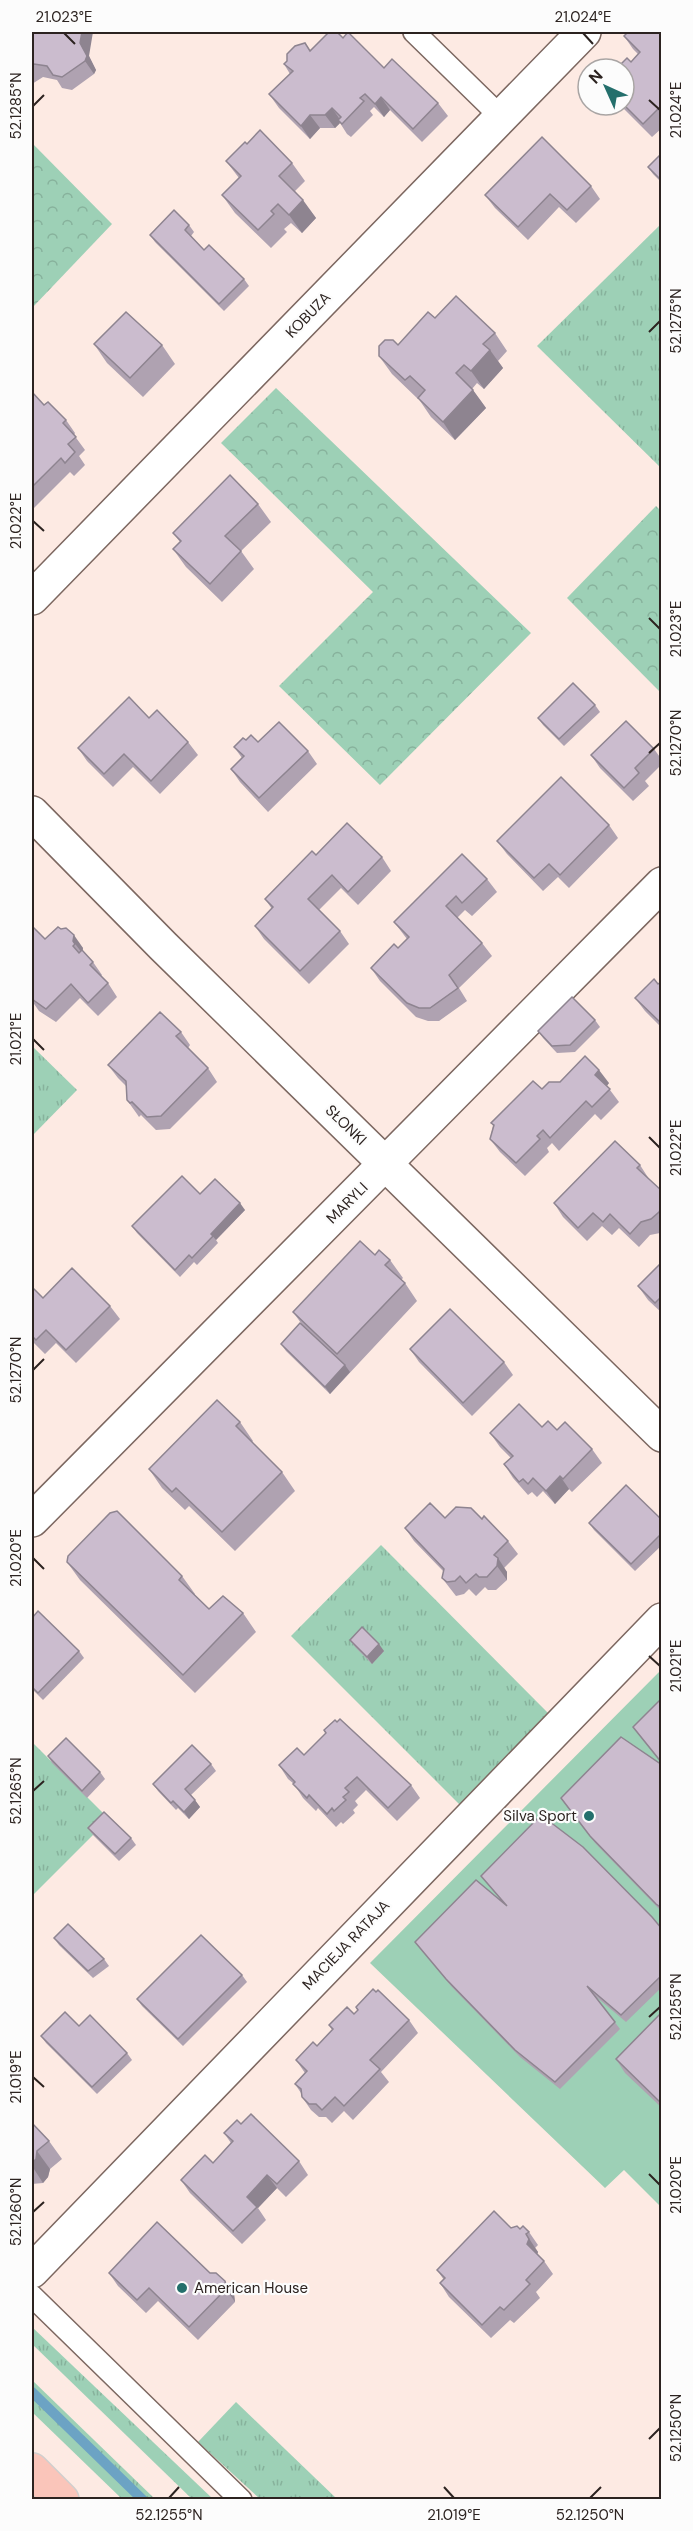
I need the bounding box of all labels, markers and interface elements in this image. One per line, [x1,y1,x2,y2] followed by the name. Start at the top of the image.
[36,7,92,27] text: 21.023°E
[555,7,611,27] text: 21.024°E
[576,57,636,117] north arrow
[584,65,607,88] text: N
[6,72,26,140] text: 52.1285°N
[666,82,686,138] text: 21.024°E
[281,288,335,342] street label: KOBUZA
[666,288,686,354] text: 52.1275°N
[6,493,26,549] text: 21.022°E
[666,601,686,657] text: 21.023°E
[666,710,686,776] text: 52.1270°N
[6,1013,26,1065] text: 21.021°E
[321,1100,371,1150] street label: SŁONKI
[666,1120,686,1176] text: 21.022°E
[322,1178,372,1228] street label: MARYLI
[6,1337,26,1403] text: 52.1270°N
[6,1529,26,1587] text: 21.020°E
[666,1640,686,1692] text: 21.021°E
[6,1757,26,1825] text: 52.1265°N
[503,1806,577,1826] place label: Silva Sport
[582,1809,596,1823] marker: Silva Sport
[298,1896,394,1994] street label: MACIEJA RATAJA
[666,1973,686,2041] text: 52.1255°N
[6,2050,26,2104] text: 21.019°E
[666,2156,686,2214] text: 21.020°E
[6,2178,26,2246] text: 52.1260°N
[194,2278,308,2298] place label: American House
[175,2281,189,2295] marker: American House
[666,2394,686,2462] text: 52.1250°N
[135,2505,203,2525] text: 52.1255°N
[427,2505,481,2525] text: 21.019°E
[556,2505,624,2525] text: 52.1250°N

